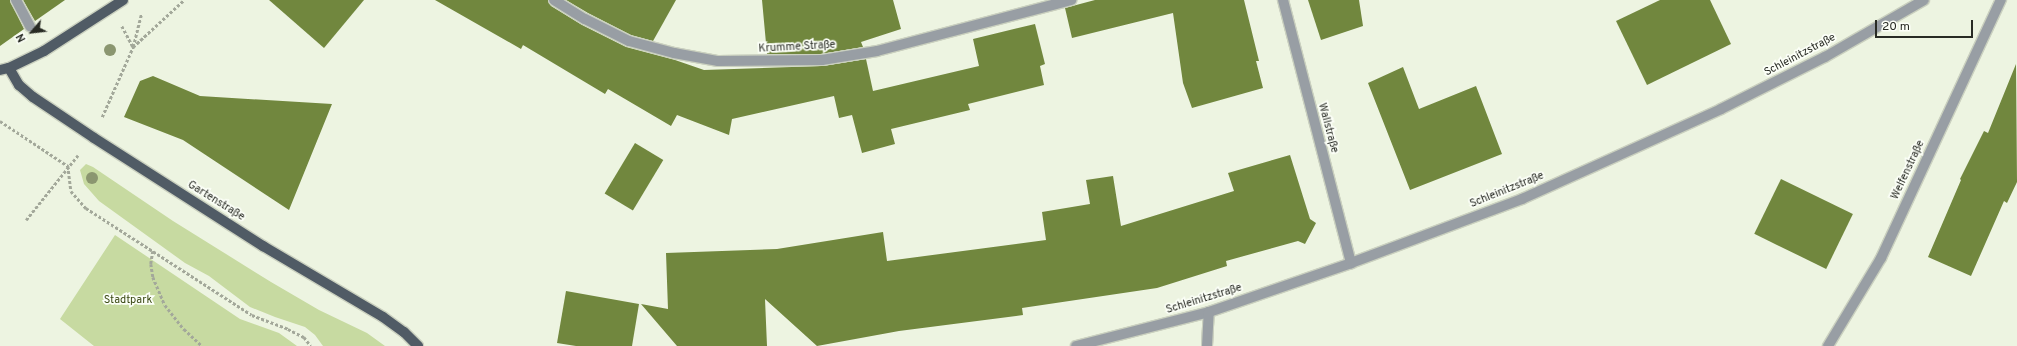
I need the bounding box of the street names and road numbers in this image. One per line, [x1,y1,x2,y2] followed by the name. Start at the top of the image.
[1762,31,1838,79] street label: Schleinitzstraße
[758,38,836,56] street label: Krumme Straße
[1315,102,1341,154] street label: Wallstraße
[1888,138,1928,202] street label: Welfenstraße
[1468,169,1546,211] street label: Schleinitzstraße
[185,178,247,224] street label: Gartenstraße
[1164,281,1244,317] street label: Schleinitzstraße

